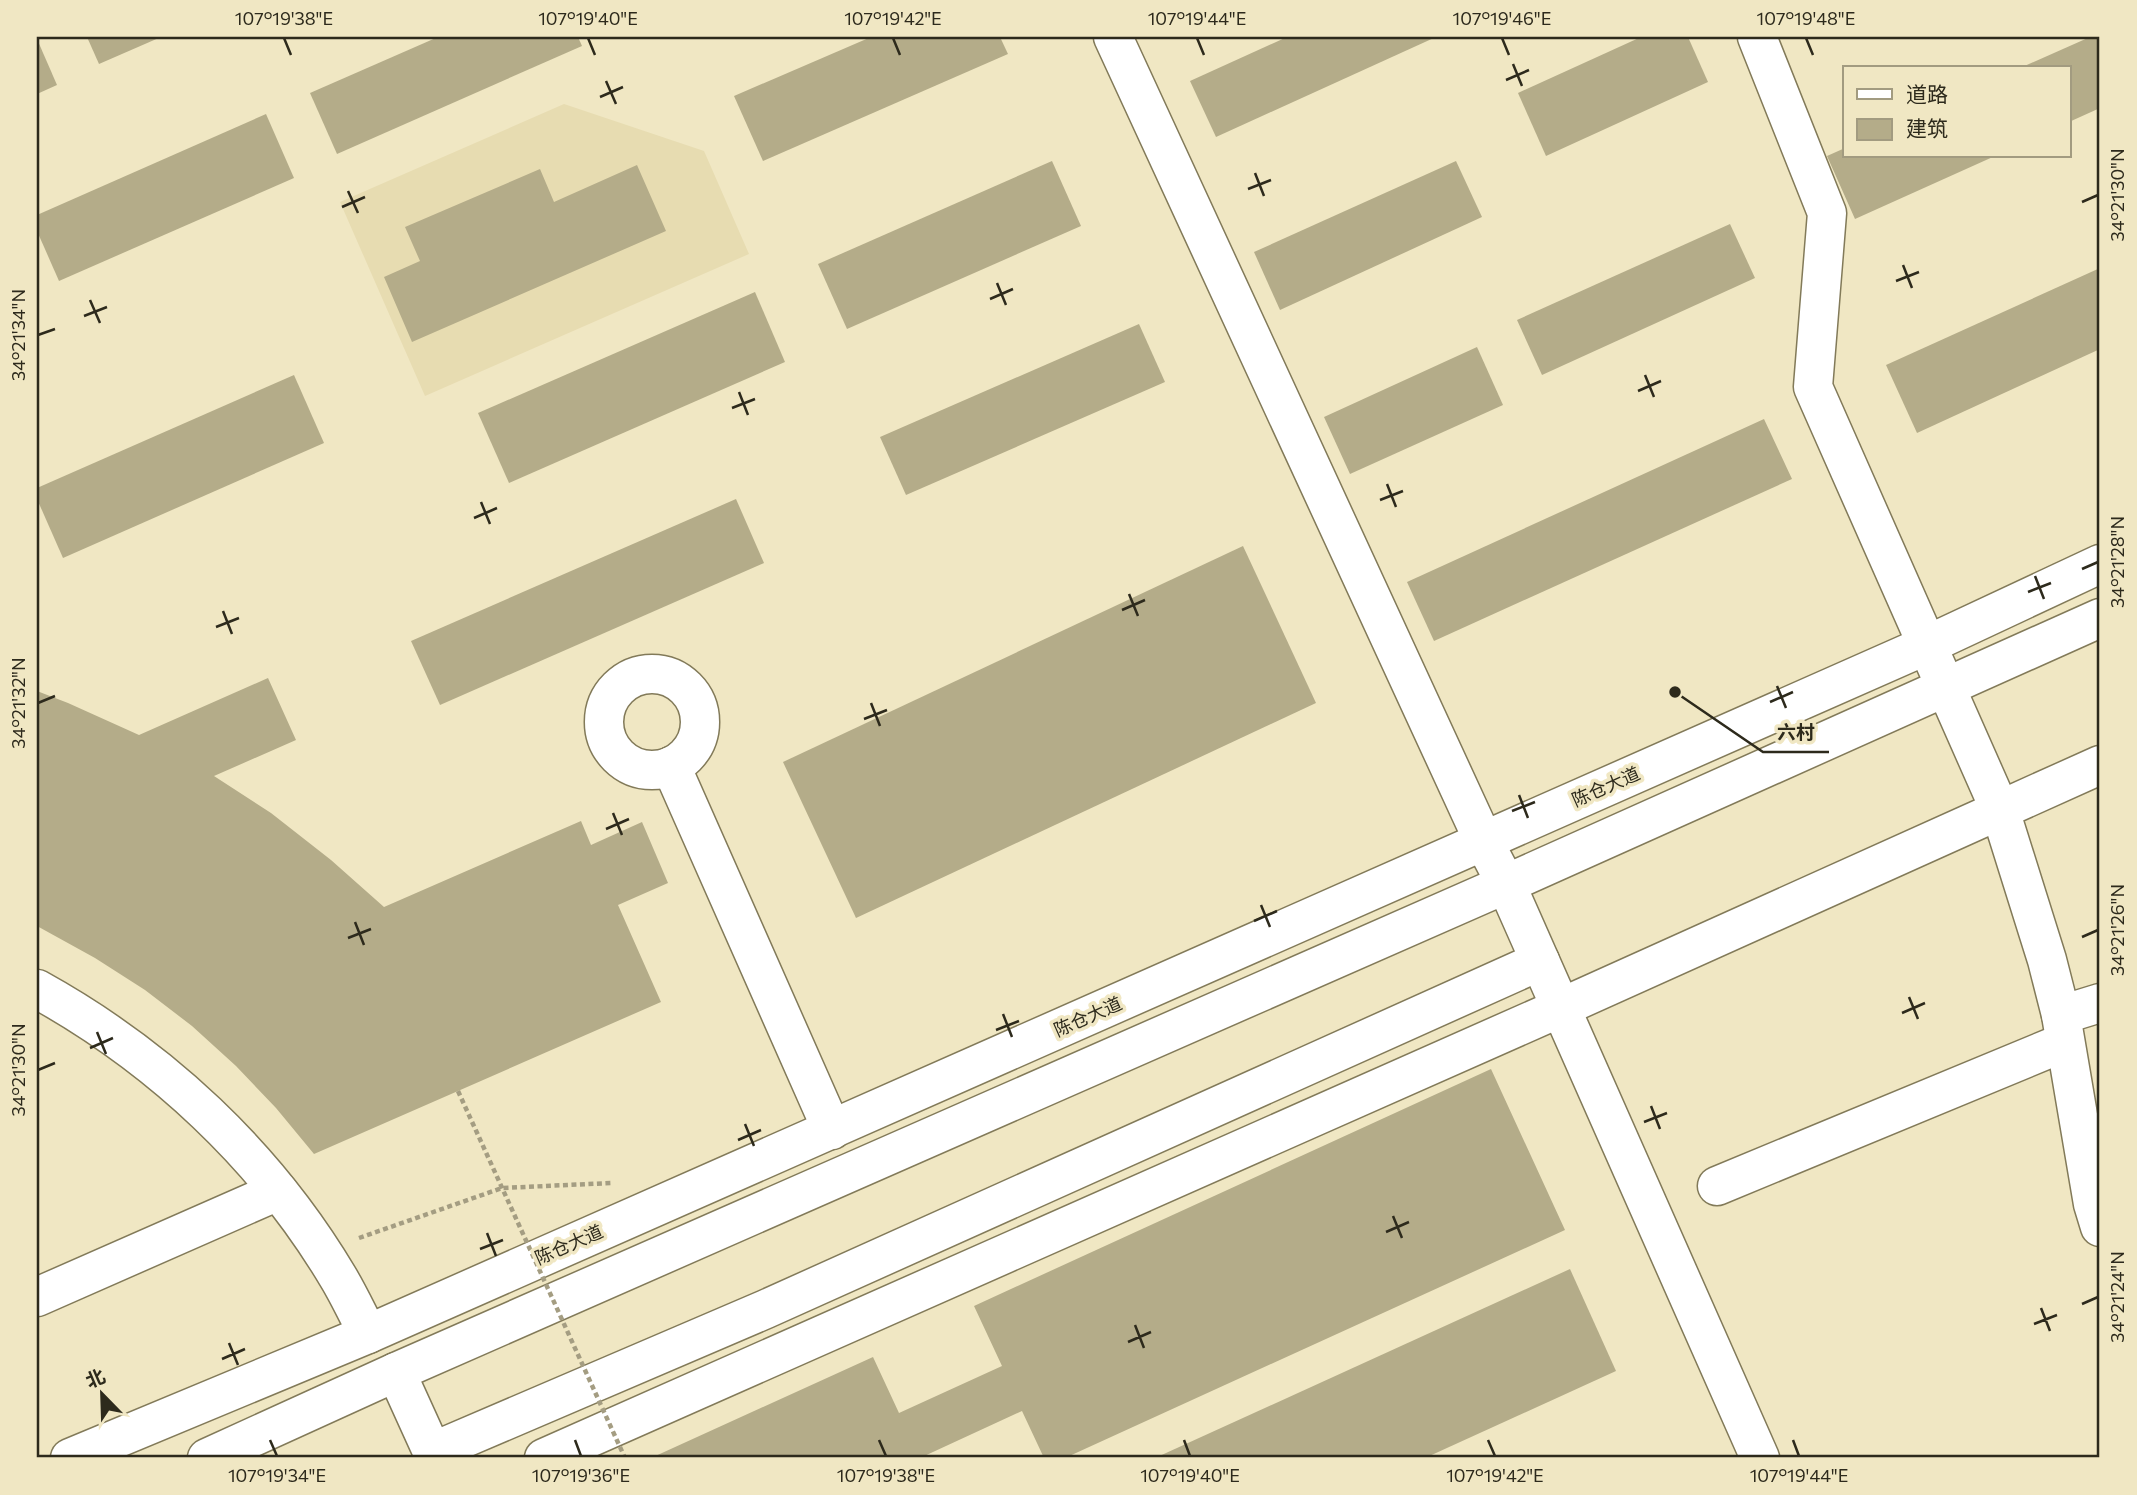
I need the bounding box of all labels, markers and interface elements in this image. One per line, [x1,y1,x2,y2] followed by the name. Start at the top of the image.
[235,7,333,29] text: 107°19'38"E
[538,7,638,29] text: 107°19'40"E
[844,7,942,29] text: 107°19'42"E
[1148,7,1246,29] text: 107°19'44"E
[1453,7,1551,29] text: 107°19'46"E
[1757,7,1855,29] text: 107°19'48"E
[1843,66,2070,158] legend
[1906,81,1948,106] text: 道路
[1906,115,1948,140] text: 建筑
[2106,148,2128,242] text: 34°21'30"N
[7,289,29,381] text: 34°21'34"N
[2106,516,2128,608] text: 34°21'28"N
[7,657,29,749] text: 34°21'32"N
[1763,712,1829,752] callout: 六村
[1777,720,1815,743] text: 六村
[1568,761,1643,811] street label: 陈仓大道
[2106,884,2128,976] text: 34°21'26"N
[1050,991,1125,1041] street label: 陈仓大道
[7,1023,29,1117] text: 34°21'30"N
[531,1219,606,1269] street label: 陈仓大道
[2106,1251,2128,1343] text: 34°21'24"N
[66,1358,136,1428] north arrow
[82,1364,108,1392] text: 北
[228,1464,326,1486] text: 107°19'34"E
[532,1464,630,1486] text: 107°19'36"E
[837,1464,935,1486] text: 107°19'38"E
[1140,1464,1240,1486] text: 107°19'40"E
[1446,1464,1544,1486] text: 107°19'42"E
[1750,1464,1848,1486] text: 107°19'44"E

